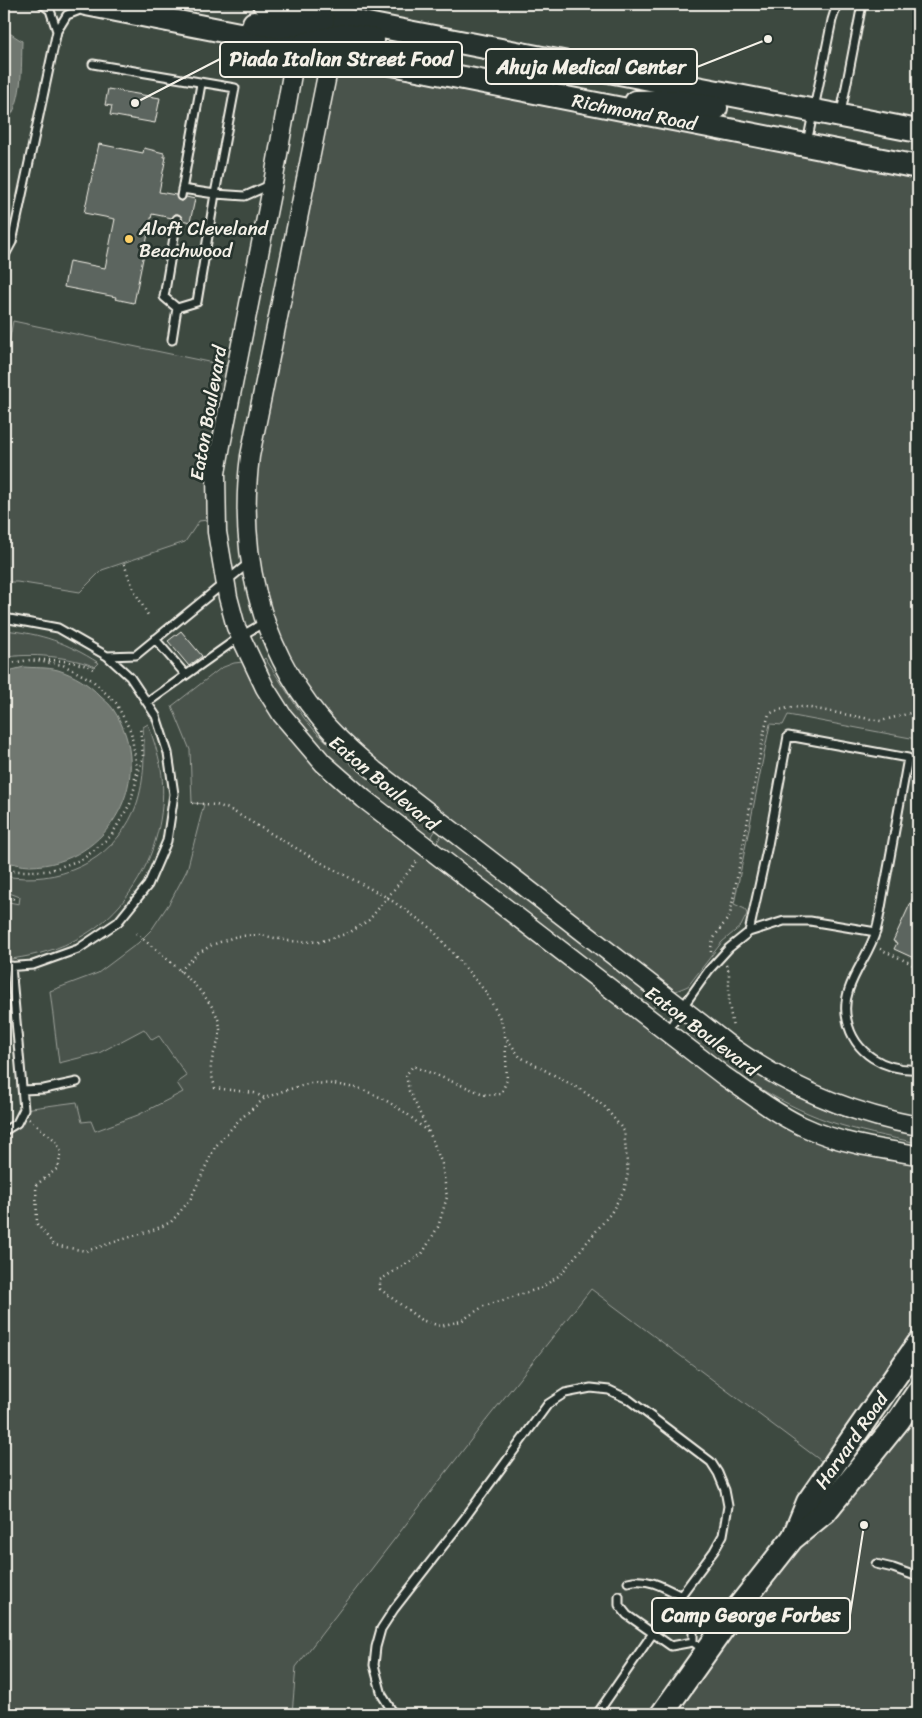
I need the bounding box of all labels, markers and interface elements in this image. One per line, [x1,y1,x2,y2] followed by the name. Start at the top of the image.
[220,42,462,77] callout: Piada Italian Street Food
[230,42,454,77] text: Piada Italian Street Food
[486,49,697,84] callout: Ahuja Medical Center
[495,50,687,85] text: Ahuja Medical Center
[569,83,702,140] street label: Richmond Road
[138,212,270,267] place label: Aloft Cleveland Beachwood
[123,233,135,245] marker: Aloft Cleveland Beachwood
[180,341,236,483] street label: Eaton Boulevard
[321,727,448,841] street label: Eaton Boulevard
[638,977,768,1086] street label: Eaton Boulevard
[805,1384,897,1496] street label: Harvard Road
[652,1598,850,1633] callout: Camp George Forbes
[661,1598,841,1633] text: Camp George Forbes

